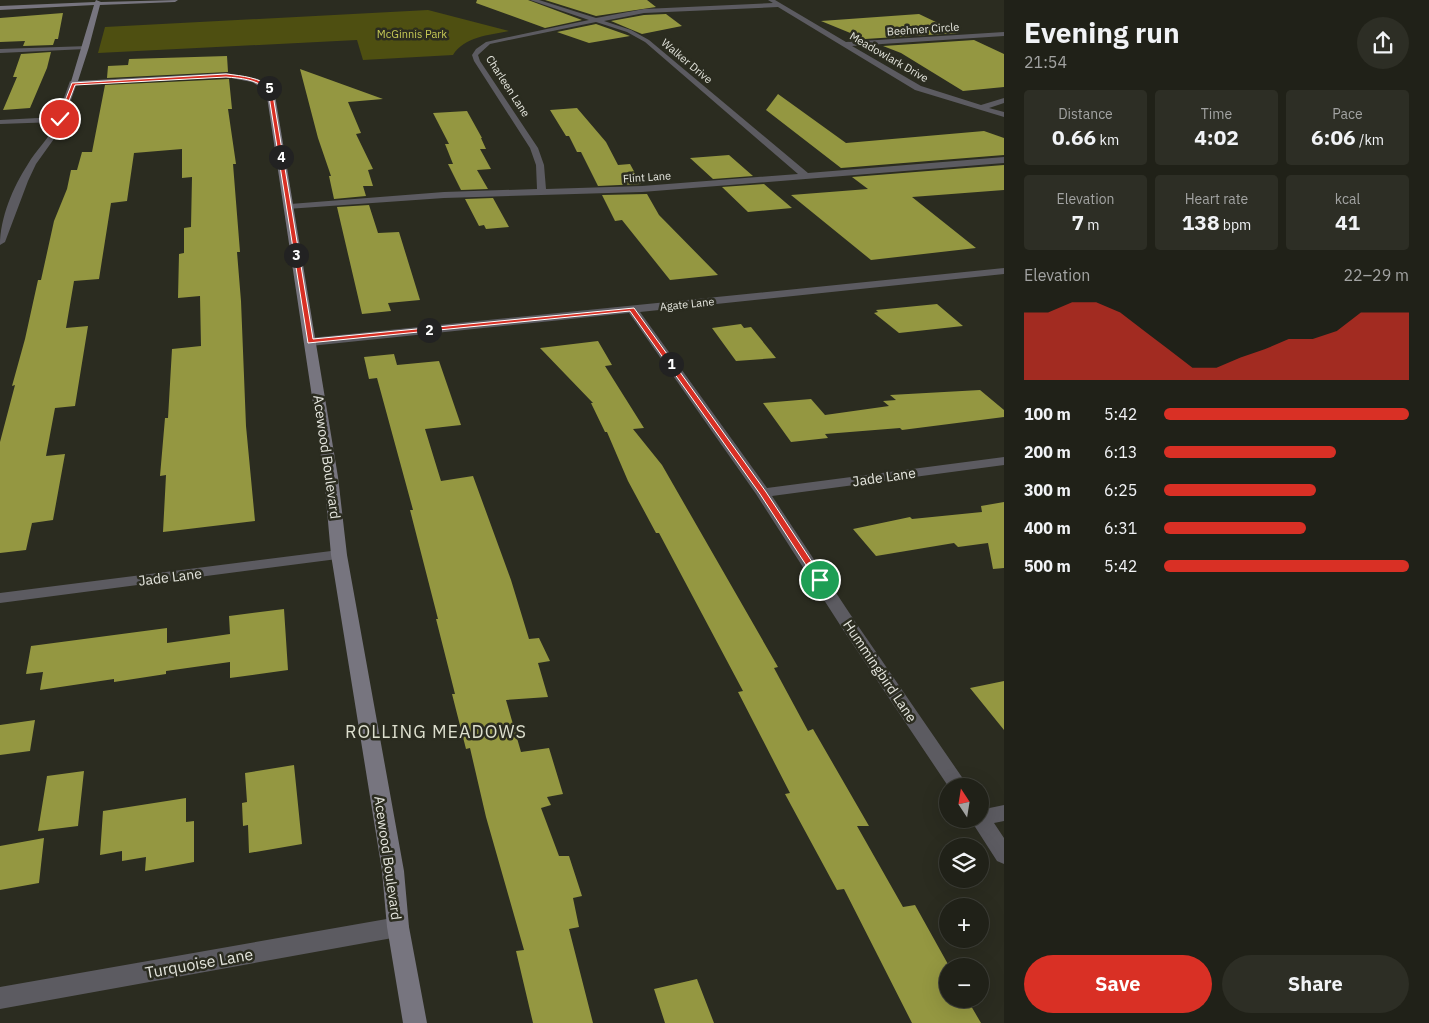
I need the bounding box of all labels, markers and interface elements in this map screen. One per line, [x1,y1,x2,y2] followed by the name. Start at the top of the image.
[1024,14,1180,51] text: Evening run
[1357,17,1409,69] button: share
[886,19,960,39] street label: Beehner Circle
[377,27,447,41] park label: McGinnis Park
[847,29,931,85] street label: Meadowlark Drive
[659,36,715,86] street label: Walker Drive
[1024,52,1067,72] text: 21:54
[483,53,533,119] street label: Charleen Lane
[256,76,282,100] pin: 5
[265,79,274,97] text: 5
[39,98,81,140] pin
[46,105,74,133] icon: check
[1058,105,1113,123] text: Distance
[1201,105,1232,123] text: Time
[1332,105,1363,123] text: Pace
[1052,123,1096,151] text: 0.66
[1194,123,1239,151] text: 4:02
[1311,123,1356,151] text: 6:06
[1096,131,1119,149] text: km
[1356,131,1384,149] text: /km
[268,144,294,170] pin: 4
[277,148,286,166] text: 4
[622,168,672,186] street label: Flint Lane
[1057,190,1115,208] text: Elevation
[1185,190,1248,208] text: Heart rate
[1335,190,1360,208] text: kcal
[1071,208,1084,236] text: 7
[1182,208,1220,236] text: 138
[1335,208,1360,236] text: 41
[1084,216,1100,234] text: m
[1220,216,1251,234] text: bpm
[284,242,308,268] pin: 3
[292,246,301,264] text: 3
[1024,265,1090,285] text: Elevation
[1343,265,1409,285] text: 22–29 m
[659,294,715,314] street label: Agate Lane
[416,318,442,342] pin: 2
[425,321,434,339] text: 2
[658,352,684,376] pin: 1
[667,355,676,373] text: 1
[309,394,345,520] street label: Acewood Boulevard
[1024,404,1071,424] text: 100 m
[1104,404,1137,424] text: 5:42
[1024,442,1071,462] text: 200 m
[1104,442,1137,462] text: 6:13
[851,464,917,490] street label: Jade Lane
[1024,480,1071,500] text: 300 m
[1104,480,1137,500] text: 6:25
[1024,518,1071,538] text: 400 m
[1104,518,1137,538] text: 6:31
[1024,556,1071,576] text: 500 m
[1104,556,1137,576] text: 5:42
[799,559,841,601] pin
[137,564,203,590] street label: Jade Lane
[806,566,834,594] icon: arrive
[839,616,921,726] street label: Hummingbird Lane
[345,720,527,743] district label: ROLLING MEADOWS
[939,778,989,828] north arrow
[939,778,989,1008] map controls
[370,795,406,921] street label: Acewood Boulevard
[939,838,989,888] button: layers
[939,898,989,948] button: +
[143,944,255,982] street label: Turquoise Lane
[1024,955,1212,1013] button: Save
[1222,955,1409,1013] button: Share
[939,958,989,1008] button: −

